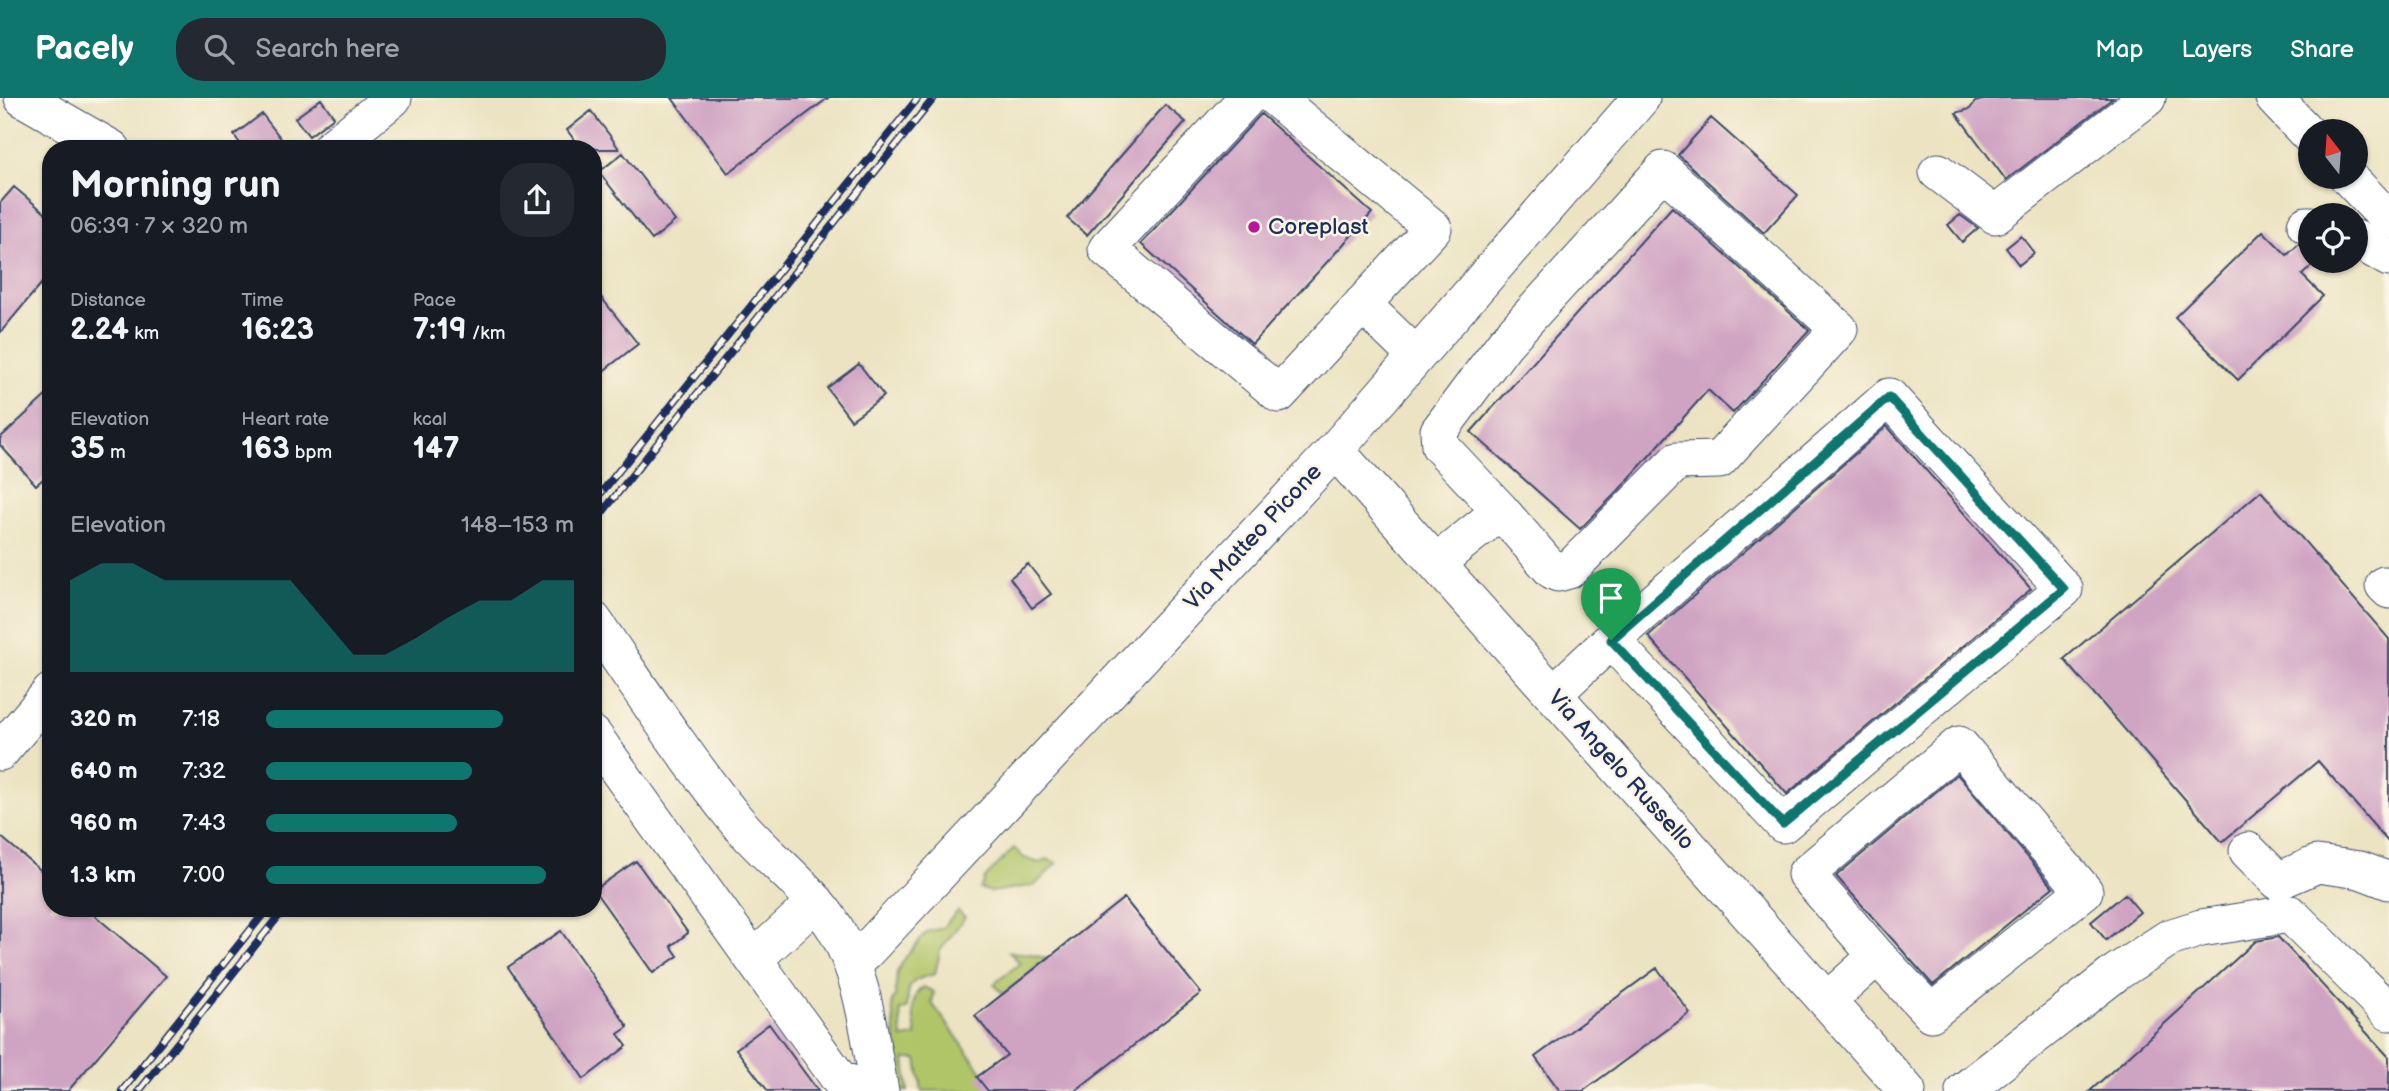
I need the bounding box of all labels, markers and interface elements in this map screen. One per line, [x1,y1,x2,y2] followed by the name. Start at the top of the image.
[176,18,666,81] search box
[35,29,134,69] text: Pacely
[200,30,238,68] icon: search
[256,34,400,65] text: Search here
[2095,35,2143,64] text: Map
[2181,35,2252,64] text: Layers
[2290,35,2354,64] text: Share
[2298,119,2368,189] north arrow
[2298,119,2368,273] map controls
[70,163,281,208] text: Morning run
[500,163,574,237] button: share
[2298,203,2368,273] button: locate
[70,212,248,240] text: 06:39 · 7 × 320 m
[1268,213,1369,241] place label: Coreplast
[1246,219,1262,235] marker: Coreplast
[70,289,146,312] text: Distance
[241,289,283,312] text: Time
[413,289,456,312] text: Pace
[70,312,129,348] text: 2.24
[241,312,314,348] text: 16:23
[413,312,467,348] text: 7:19
[129,322,159,345] text: km
[467,322,505,345] text: /km
[70,408,149,431] text: Elevation
[241,408,329,431] text: Heart rate
[413,408,447,431] text: kcal
[70,431,105,467] text: 35
[241,431,290,467] text: 163
[413,431,460,467] text: 147
[105,441,126,464] text: m
[290,441,332,464] text: bpm
[1178,458,1328,616] street label: Via Matteo Picone
[70,511,166,539] text: Elevation
[461,511,574,539] text: 148–153 m
[1581,568,1641,640] pin
[1592,579,1630,617] icon: arrive
[1542,684,1700,856] street label: Via Angelo Russello
[70,705,137,733] text: 320 m
[182,705,220,733] text: 7:18
[70,757,138,785] text: 640 m
[182,757,226,785] text: 7:32
[70,809,138,837] text: 960 m
[182,809,226,837] text: 7:43
[70,861,136,889] text: 1.3 km
[182,861,225,889] text: 7:00

